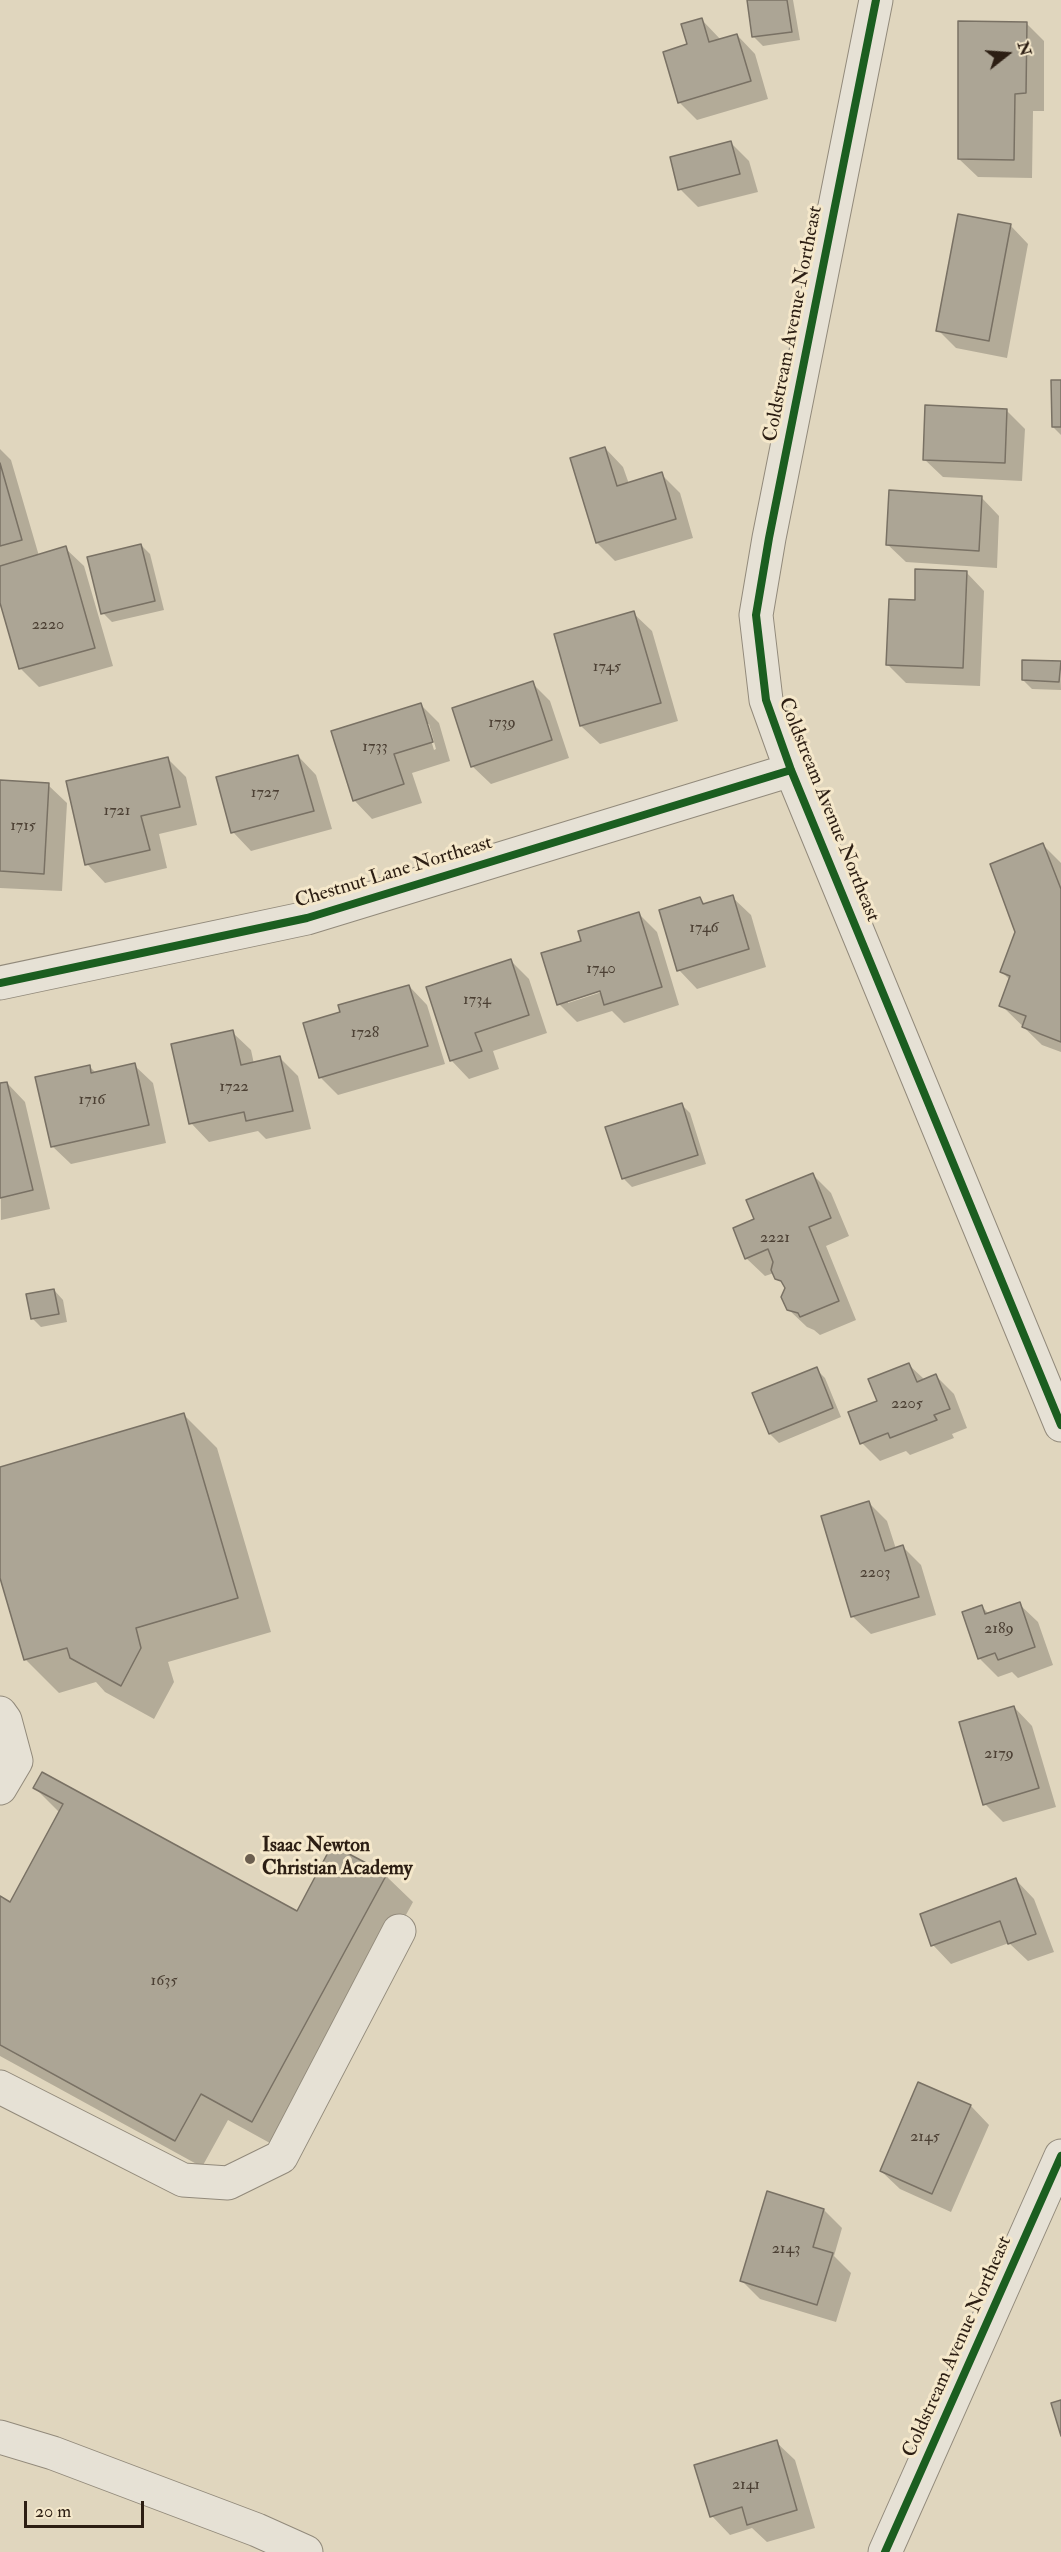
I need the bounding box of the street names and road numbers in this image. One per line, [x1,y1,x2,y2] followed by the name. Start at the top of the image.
[759,204,829,444] street label: Coldstream Avenue Northeast
[772,694,884,926] street label: Coldstream Avenue Northeast
[292,832,496,914] street label: Chestnut Lane Northeast
[898,2233,1018,2461] street label: Coldstream Avenue Northeast

